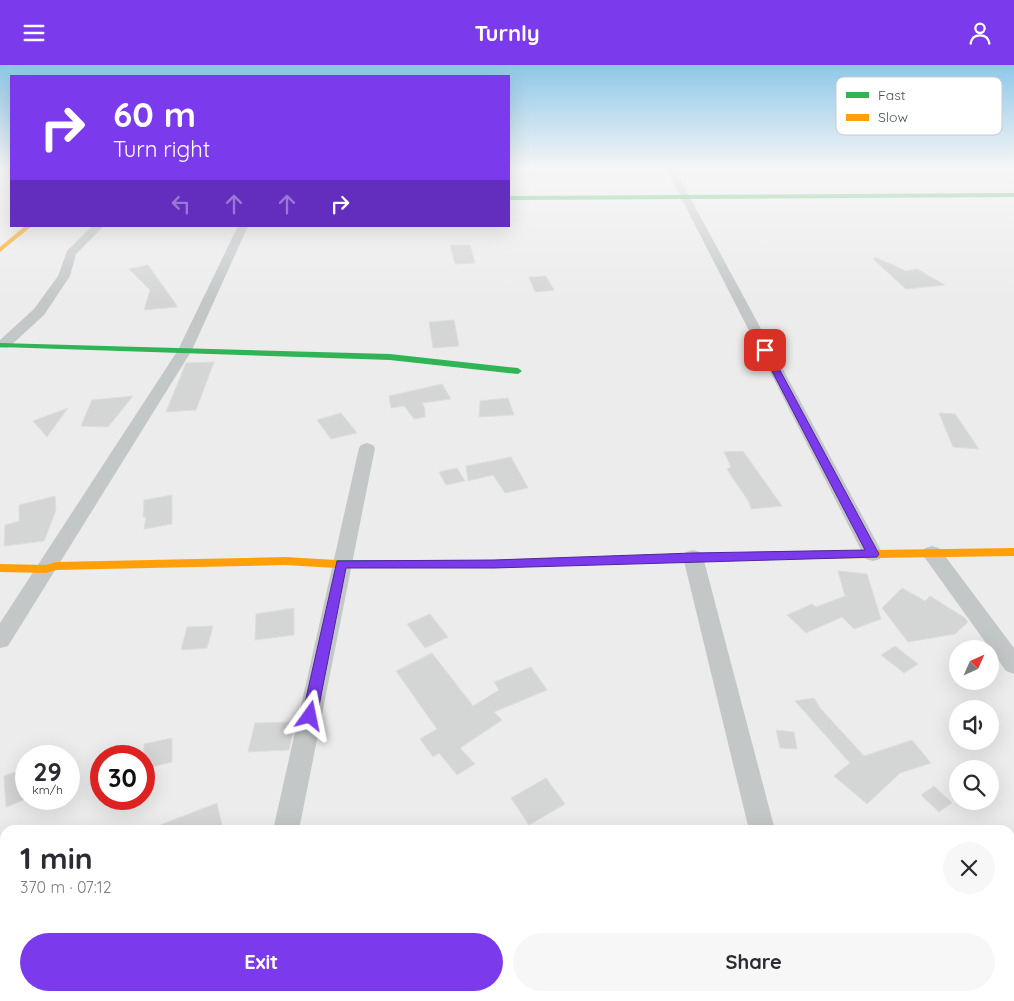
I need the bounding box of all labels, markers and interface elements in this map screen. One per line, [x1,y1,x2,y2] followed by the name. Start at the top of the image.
[20,19,48,47] icon: menu
[474,19,540,47] text: Turnly
[966,19,994,47] icon: person
[836,77,1002,135] legend
[878,86,906,104] text: Fast
[113,92,196,136] text: 60 m
[30,95,95,160] icon: right
[878,108,908,126] text: Slow
[113,135,210,163] text: Turn right
[167,190,195,218] icon: left
[220,190,248,218] icon: ahead
[273,190,301,218] icon: ahead
[326,190,354,218] icon: right
[744,329,786,371] pin
[751,336,779,364] icon: arrive
[949,640,999,690] north arrow
[949,640,999,810] map controls
[283,689,335,741] position arrow
[949,700,999,750] button: sound
[90,745,155,810] speed limit sign: 30
[33,756,62,787] text: 29
[949,760,999,810] button: search
[32,782,63,797] text: km/h
[20,839,93,877] text: 1 min
[943,842,995,894] button: close
[20,877,112,897] text: 370 m · 07:12
[20,933,503,991] button: Exit
[513,933,995,991] button: Share

